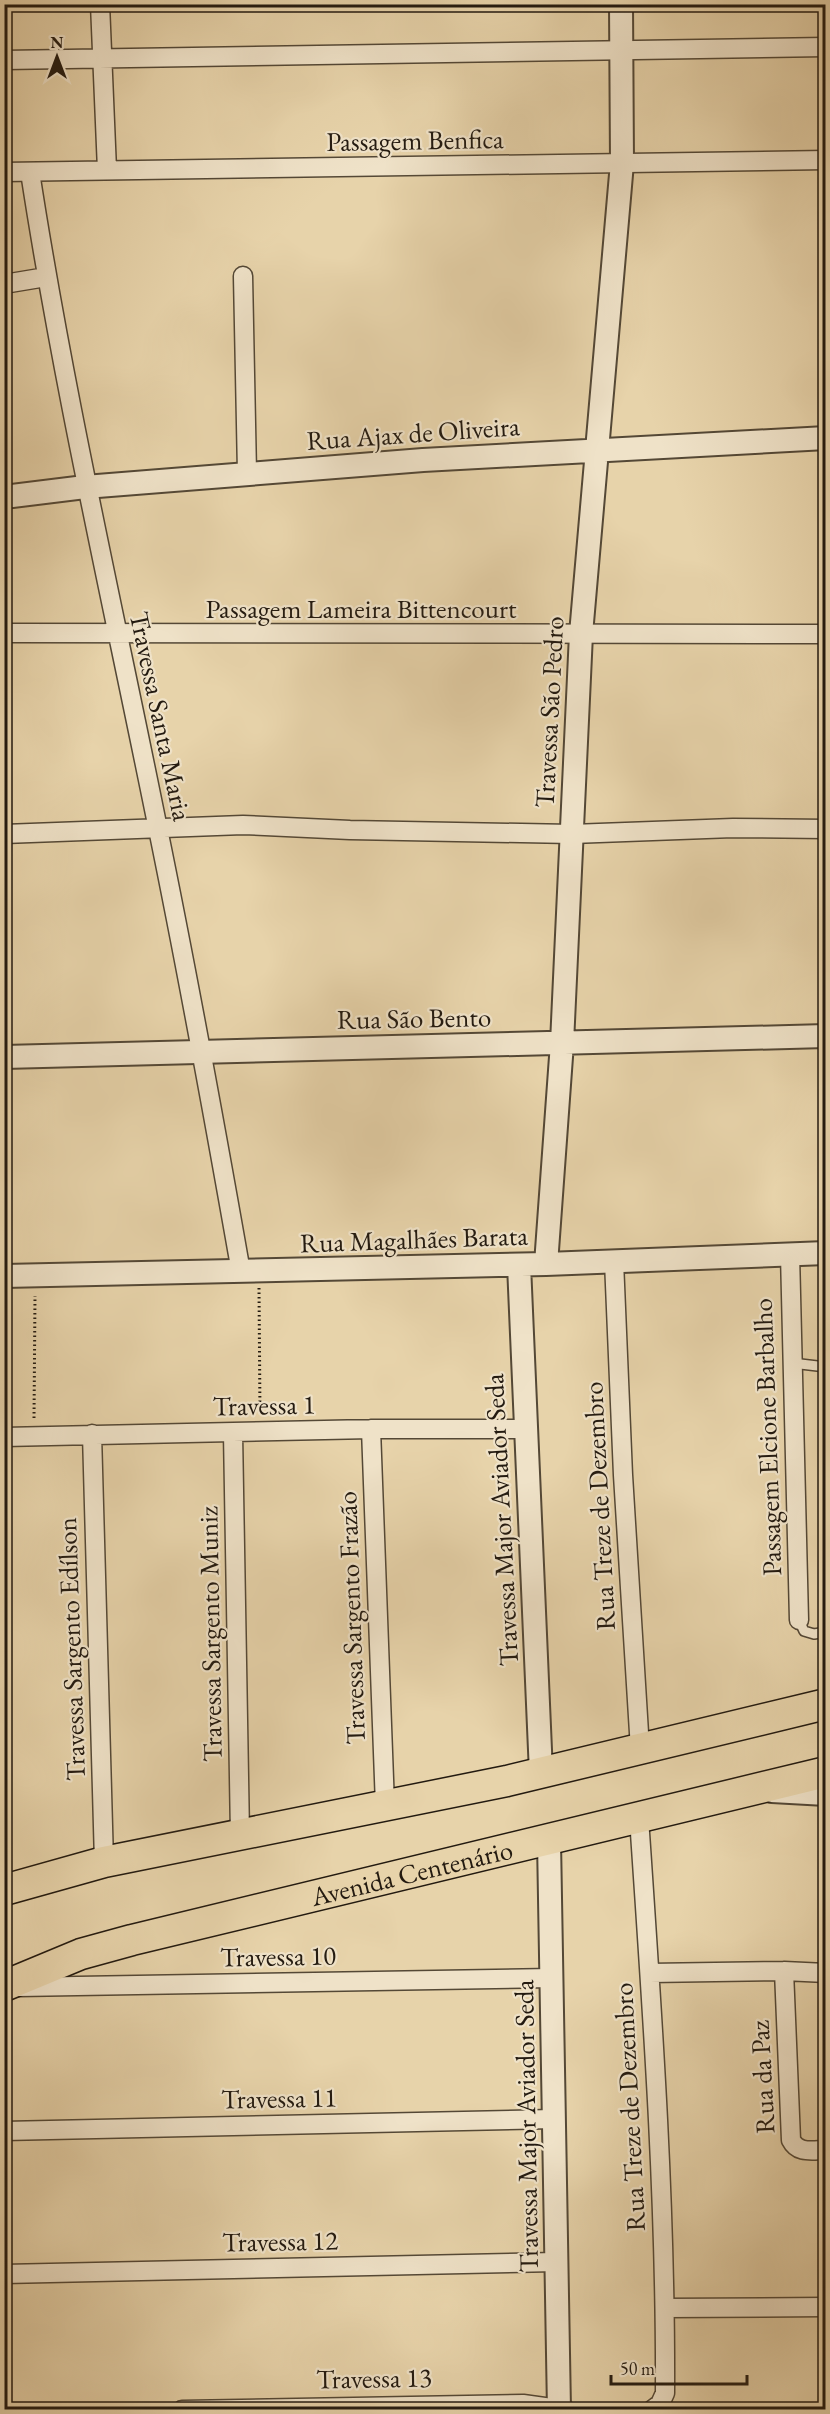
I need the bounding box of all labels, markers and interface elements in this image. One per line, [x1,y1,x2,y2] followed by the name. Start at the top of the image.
[27,27,87,87] north arrow
[51,32,64,53] text: N
[326,121,504,159] street label: Passagem Benfica
[305,408,521,458] street label: Rua Ajax de Oliveira
[206,591,517,626] street label: Passagem Lameira Bittencourt
[122,608,200,824] street label: Travessa Santa Maria
[527,615,571,809] street label: Travessa São Pedro
[337,999,491,1037] street label: Rua São Bento
[299,1218,529,1260] street label: Rua Magalhães Barata
[745,1298,789,1576] street label: Passagem Elcione Barbalho
[476,1373,526,1667] street label: Travessa Major Aviador Seda
[575,1381,623,1631] street label: Rua Treze de Dezembro
[212,1387,316,1423] street label: Travessa 1
[329,1491,373,1745] street label: Travessa Sargento Frazão
[190,1505,230,1762] street label: Travessa Sargento Muniz
[49,1517,93,1781] street label: Travessa Sargento Edílson
[306,1831,516,1914] street label: Avenida Centenário
[220,1937,336,1975] street label: Travessa 10
[506,1979,546,2273] street label: Travessa Major Aviador Seda
[605,1982,653,2232] street label: Rua Treze de Dezembro
[742,2019,782,2135] street label: Rua da Paz
[221,2079,337,2117] street label: Travessa 11
[222,2222,338,2260] street label: Travessa 12
[611,2348,748,2386] scale bar
[620,2357,655,2380] text: 50 m
[316,2359,432,2397] street label: Travessa 13

